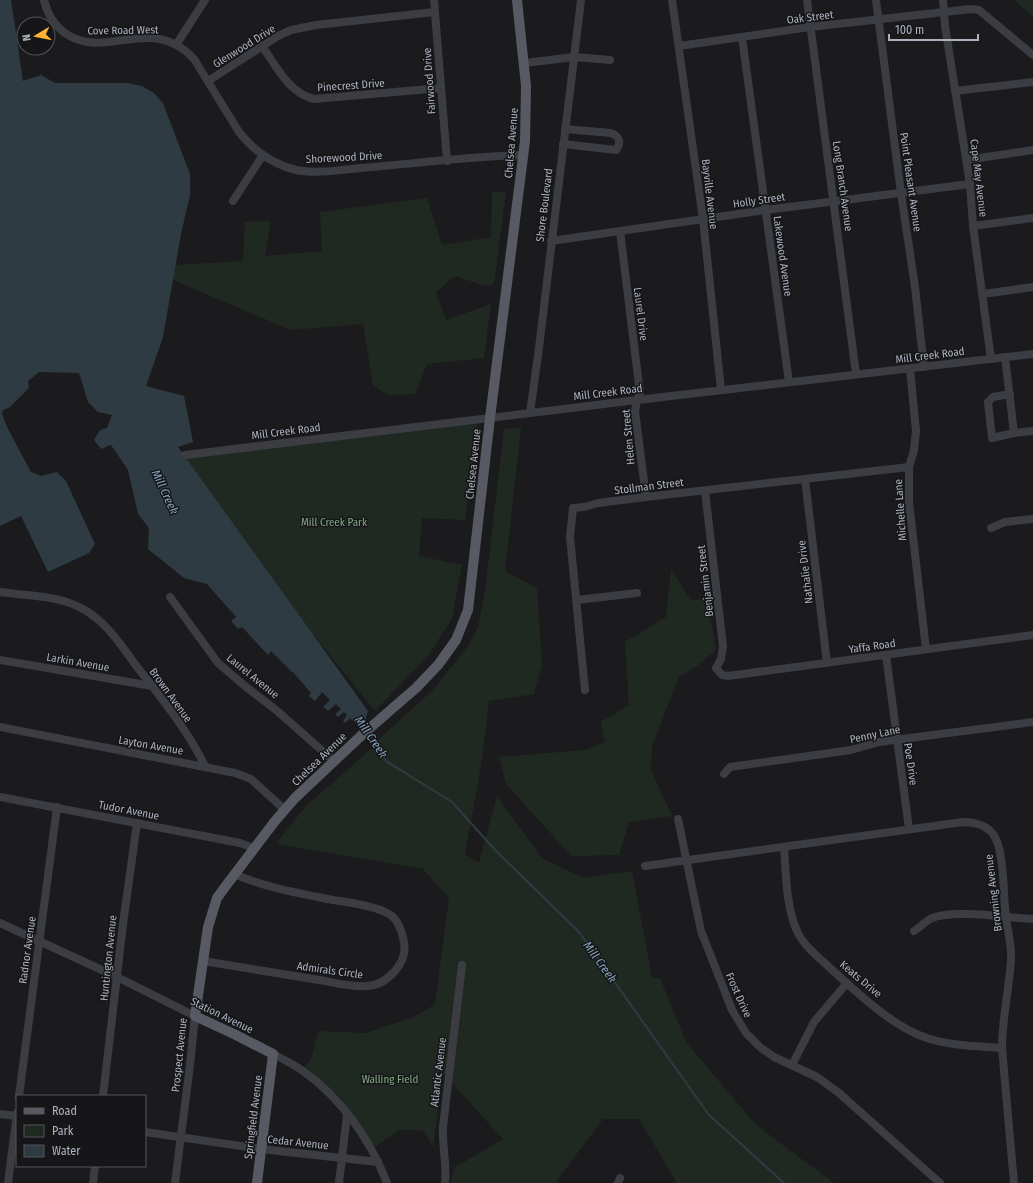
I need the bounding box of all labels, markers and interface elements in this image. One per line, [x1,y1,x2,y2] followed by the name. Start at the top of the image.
[786,8,835,27] street label: Oak Street
[16,16,56,56] north arrow
[889,16,978,42] scale bar
[211,22,278,71] street label: Glenwood Drive
[87,23,159,38] street label: Cove Road West
[895,23,924,37] text: 100 m
[20,33,34,42] text: N
[421,47,438,115] street label: Fairwood Drive
[317,77,385,94] street label: Pinecrest Drive
[502,107,521,179] street label: Chelsea Avenue
[897,132,924,233] street label: Point Pleasant Avenue
[967,138,990,218] street label: Cape May Avenue
[830,140,855,232] street label: Long Branch Avenue
[305,149,383,166] street label: Shorewood Drive
[699,158,720,230] street label: Bayville Avenue
[534,168,555,243] street label: Shore Boulevard
[732,190,786,211] street label: Holly Street
[770,215,795,297] street label: Lakewood Avenue
[631,287,650,341] street label: Laurel Drive
[895,345,965,366] street label: Mill Creek Road
[573,382,643,403] street label: Mill Creek Road
[620,408,637,465] street label: Helen Street
[251,421,321,442] street label: Mill Creek Road
[463,428,484,500] street label: Chelsea Avenue
[149,468,181,517] water label: Mill Creek
[614,476,685,497] street label: Stollman Street
[892,479,909,541] street label: Michelle Lane
[301,516,368,529] park label: Mill Creek Park
[795,540,816,604] street label: Nathalie Drive
[695,544,716,618] street label: Benjamin Street
[848,637,896,656] street label: Yaffa Road
[46,651,110,674] street label: Larkin Avenue
[224,651,281,701] street label: Laurel Avenue
[147,666,195,725] street label: Brown Avenue
[352,714,390,761] water label: Mill Creek
[849,723,902,746] street label: Penny Lane
[289,730,349,789] street label: Chelsea Avenue
[117,733,184,758] street label: Layton Avenue
[901,742,920,786] street label: Poe Drive
[97,798,160,823] street label: Tudor Avenue
[982,854,1005,932] street label: Browning Avenue
[98,914,119,1002] street label: Huntington Avenue
[16,915,39,985] street label: Radnor Avenue
[580,939,620,985] water label: Mill Creek
[837,958,884,1001] street label: Keats Drive
[296,959,364,982] street label: Admirals Circle
[723,971,754,1020] street label: Frost Drive
[188,995,255,1036] street label: Station Avenue
[169,1017,190,1093] street label: Prospect Avenue
[428,1037,449,1108] street label: Atlantic Avenue
[362,1073,418,1086] park label: Walling Field
[242,1074,265,1160] street label: Springfield Avenue
[16,1095,146,1167] legend
[52,1104,77,1118] text: Road
[52,1124,74,1138] text: Park
[267,1133,329,1152] street label: Cedar Avenue
[52,1144,81,1158] text: Water

